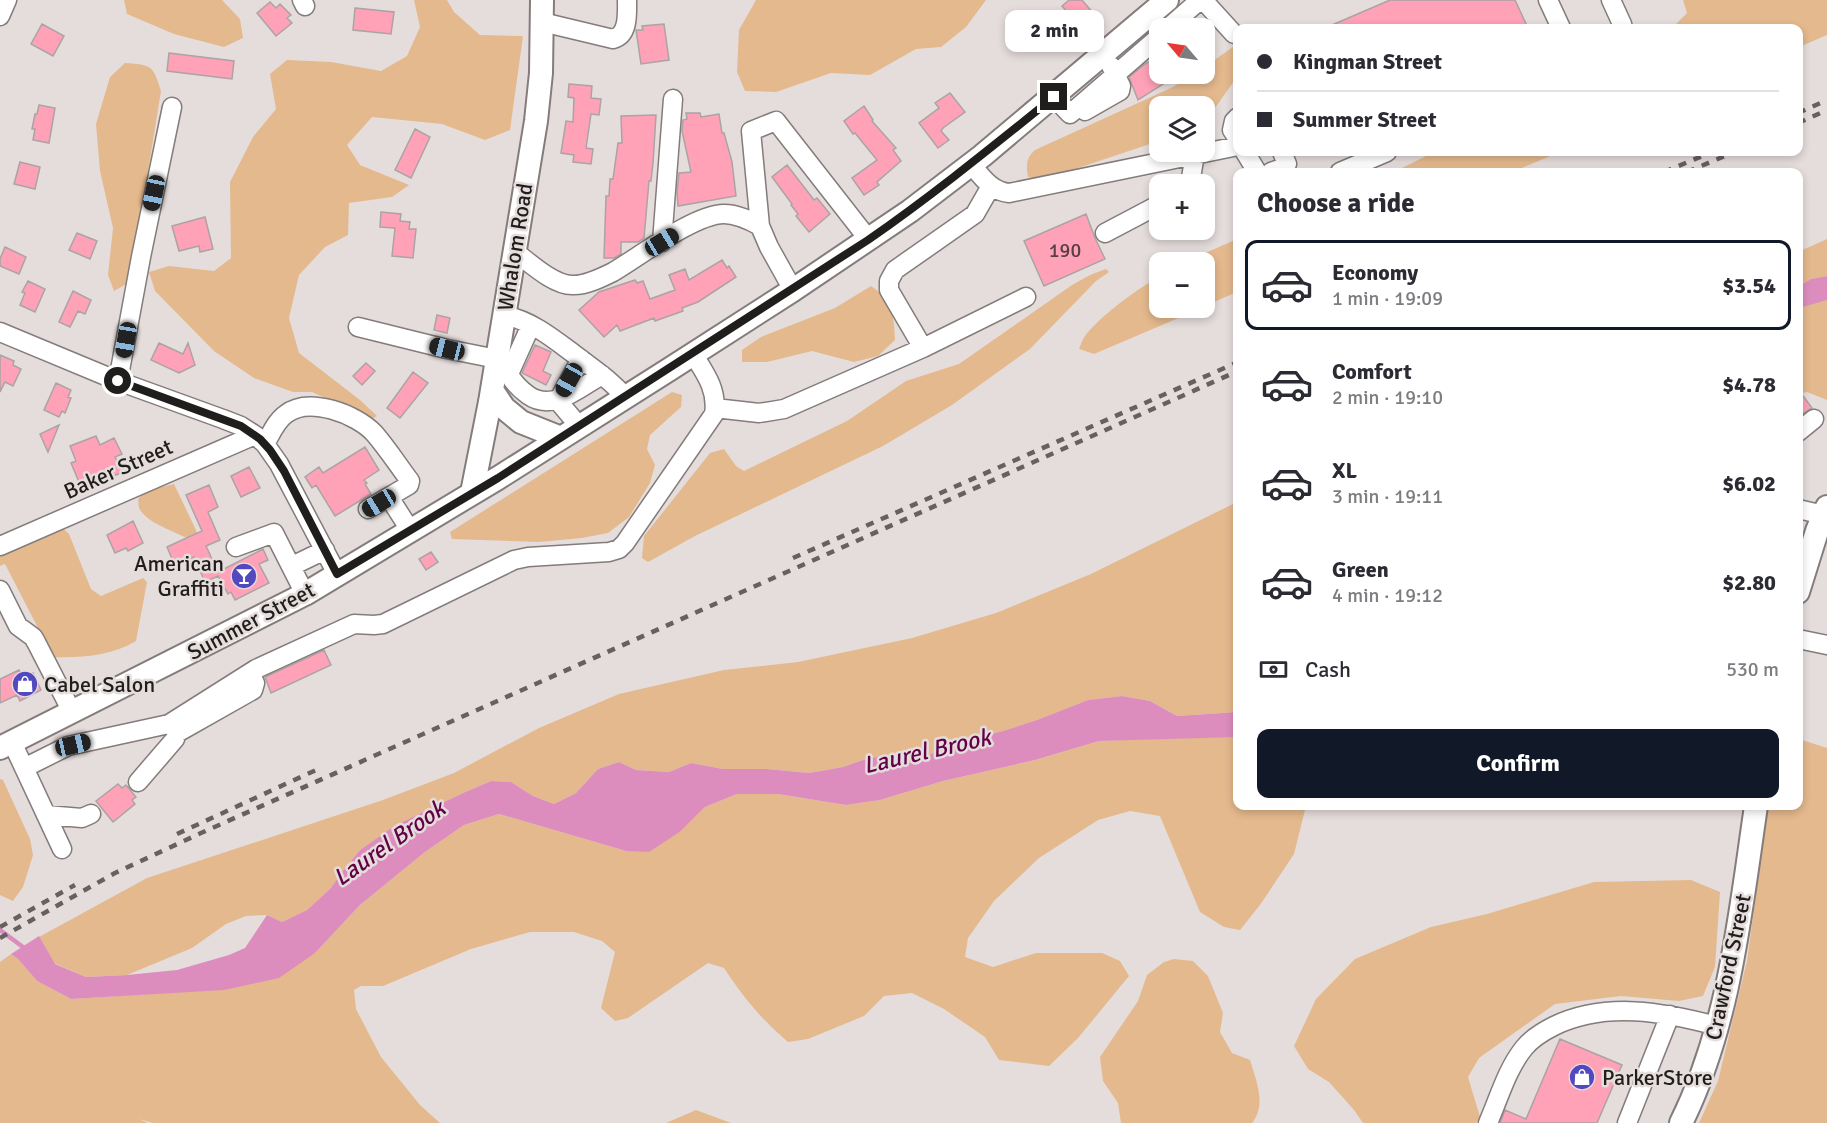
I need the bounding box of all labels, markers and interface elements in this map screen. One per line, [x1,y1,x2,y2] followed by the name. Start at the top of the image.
[1004,10,1104,52] callout: 2 min
[1030,18,1079,43] text: 2 min
[1149,18,1215,84] north arrow
[1149,18,1215,318] map controls
[1293,48,1442,75] text: Kingman Street
[1040,83,1067,110] route end
[1149,96,1215,162] button: layers
[1293,106,1436,133] text: Summer Street
[141,174,167,212] car
[1149,174,1215,240] button: +
[492,181,538,313] street label: Whalom Road
[1257,187,1415,220] text: Choose a ride
[642,225,682,259] car
[1049,238,1081,263] house number: 190
[1149,252,1215,318] button: −
[1260,258,1314,312] icon: car
[1332,259,1418,286] text: Economy
[1722,272,1776,299] text: $3.54
[1332,286,1443,311] text: 1 min · 19:09
[114,321,138,359] car
[427,336,467,362] car
[1260,357,1314,411] icon: car
[1332,358,1412,385] text: Comfort
[552,360,586,400] car
[104,367,131,394] route start
[1722,371,1776,398] text: $4.78
[1332,385,1443,410] text: 2 min · 19:10
[59,433,177,505] street label: Baker Street
[1260,456,1314,510] icon: car
[1332,457,1357,484] text: XL
[1722,470,1776,497] text: $6.02
[1332,484,1443,509] text: 3 min · 19:11
[359,486,399,520] car
[134,550,224,602] place label: American Graffiti
[1260,555,1314,609] icon: car
[1332,556,1389,583] text: Green
[229,561,259,591] bar icon: American Graffiti
[1722,569,1776,596] text: $2.80
[183,576,320,666] street label: Summer Street
[1332,583,1443,608] text: 4 min · 19:12
[1257,653,1290,686] icon: cash
[1305,656,1351,683] text: Cash
[1726,657,1779,682] text: 530 m
[10,669,40,699] shop icon: Cabel Salon
[44,671,155,698] place label: Cabel Salon
[860,721,996,780] water label: Laurel Brook
[1257,729,1779,798] button: Confirm
[53,732,93,758] car
[327,792,452,893] water label: Laurel Brook
[1699,891,1757,1043] street label: Crawford Street
[1567,1062,1597,1092] shop icon: ParkerStore
[1602,1064,1713,1091] place label: ParkerStore

